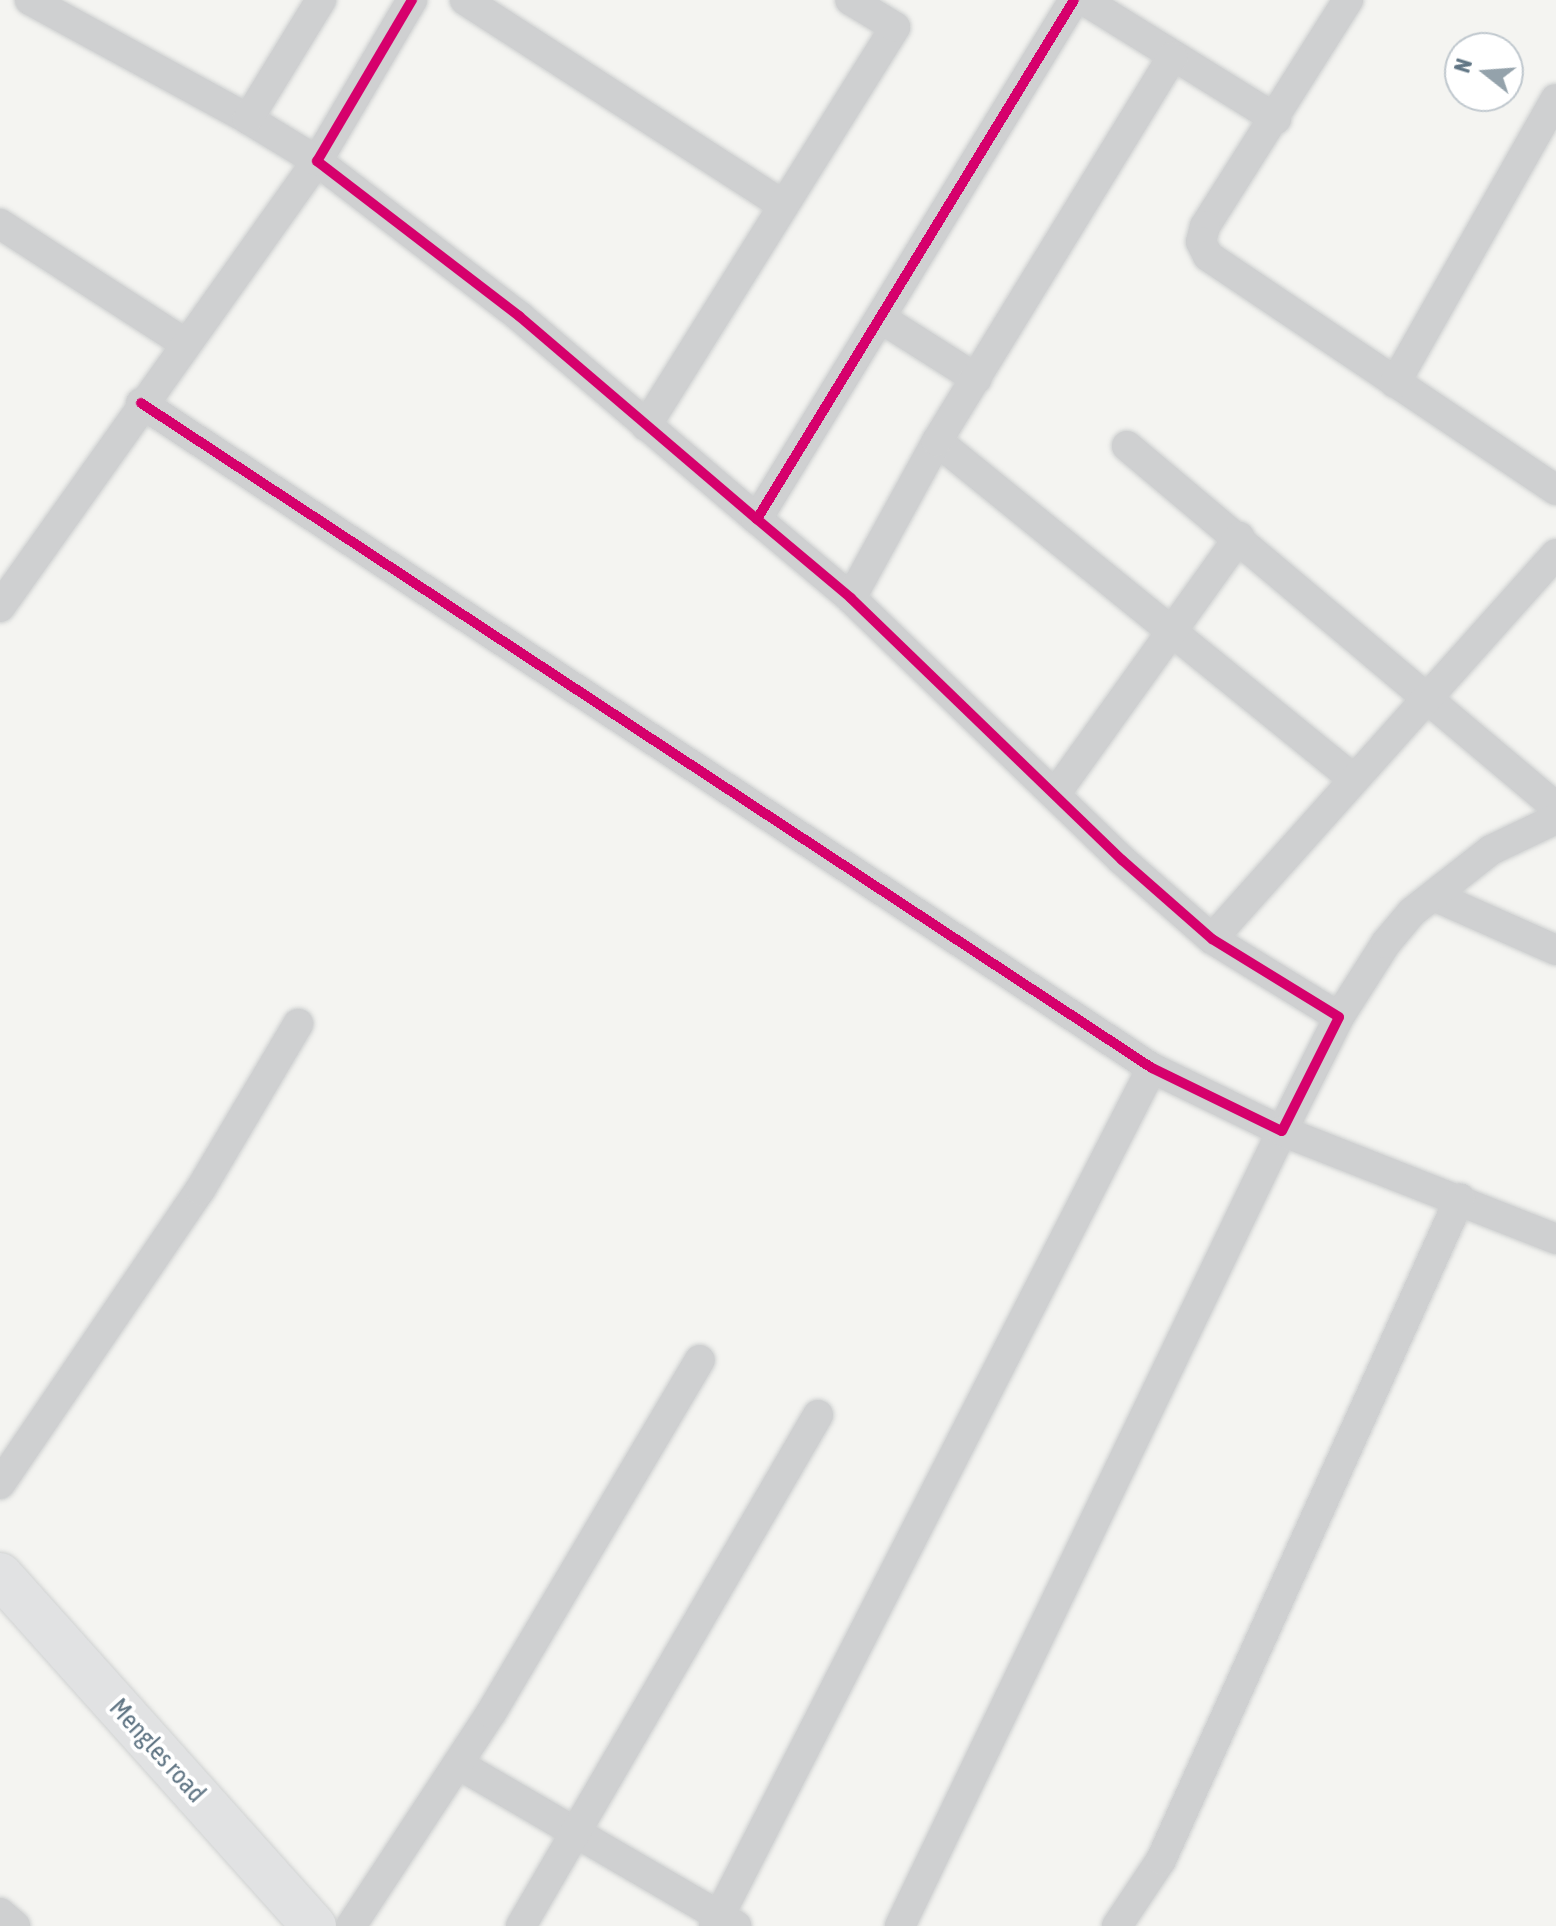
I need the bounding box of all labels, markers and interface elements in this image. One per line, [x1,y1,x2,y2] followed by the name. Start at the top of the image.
[1444,32,1524,112] north arrow
[1449,56,1477,76] text: N
[102,1693,212,1809] street label: Mengles road

